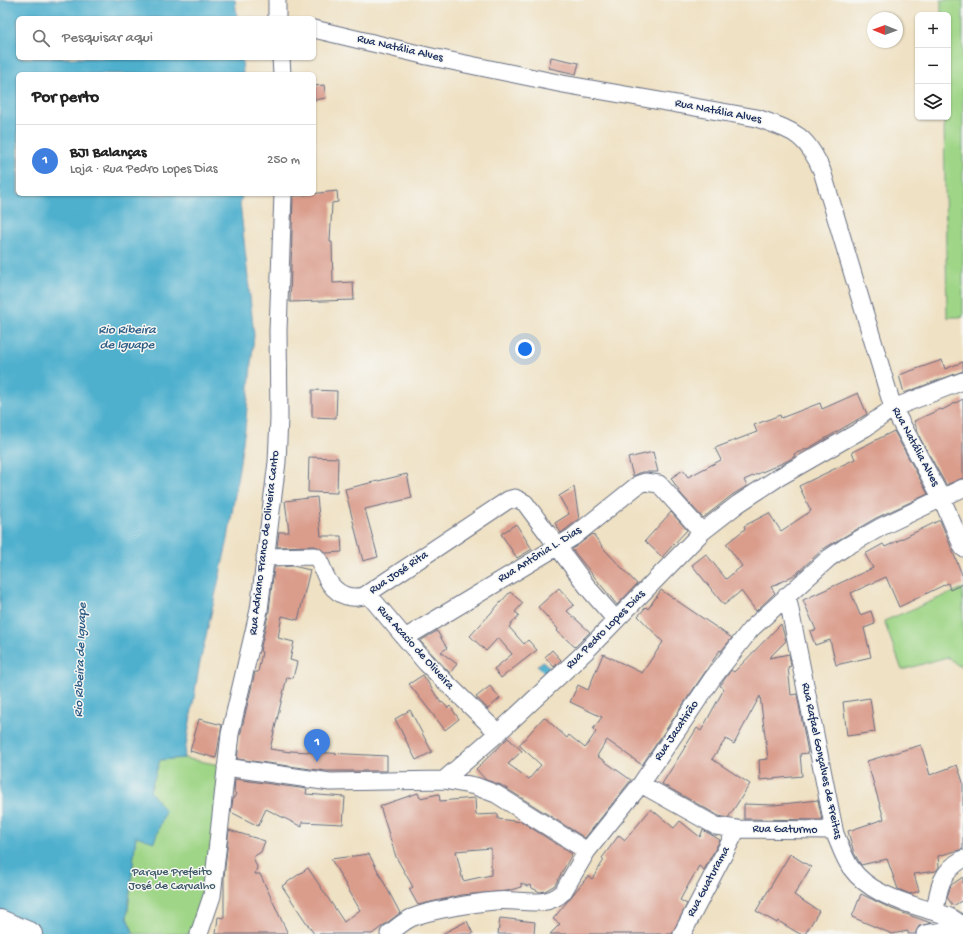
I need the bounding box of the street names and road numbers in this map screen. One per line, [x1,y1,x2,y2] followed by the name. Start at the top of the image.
[356,32,445,66] street label: Rua Natália Alves
[674,97,763,127] street label: Rua Natália Alves
[888,405,942,490] street label: Rua Natália Alves
[247,450,283,636] street label: Rua Adriano Franco de Oliveira Canto
[496,523,585,586] street label: Rua Antônia L. Dias
[367,548,431,598] street label: Rua José Rita
[564,587,649,672] street label: Rua Pedro Lopes Dias
[373,603,457,693] street label: Rua Acacio de Oliveira
[798,682,845,841] street label: Rua Rafael Gonçalves de Freitas
[652,698,702,764] street label: Rua Jacatirão
[752,822,818,838] street label: Rua Gaturmo
[685,844,734,920] street label: Rua Guaturama

